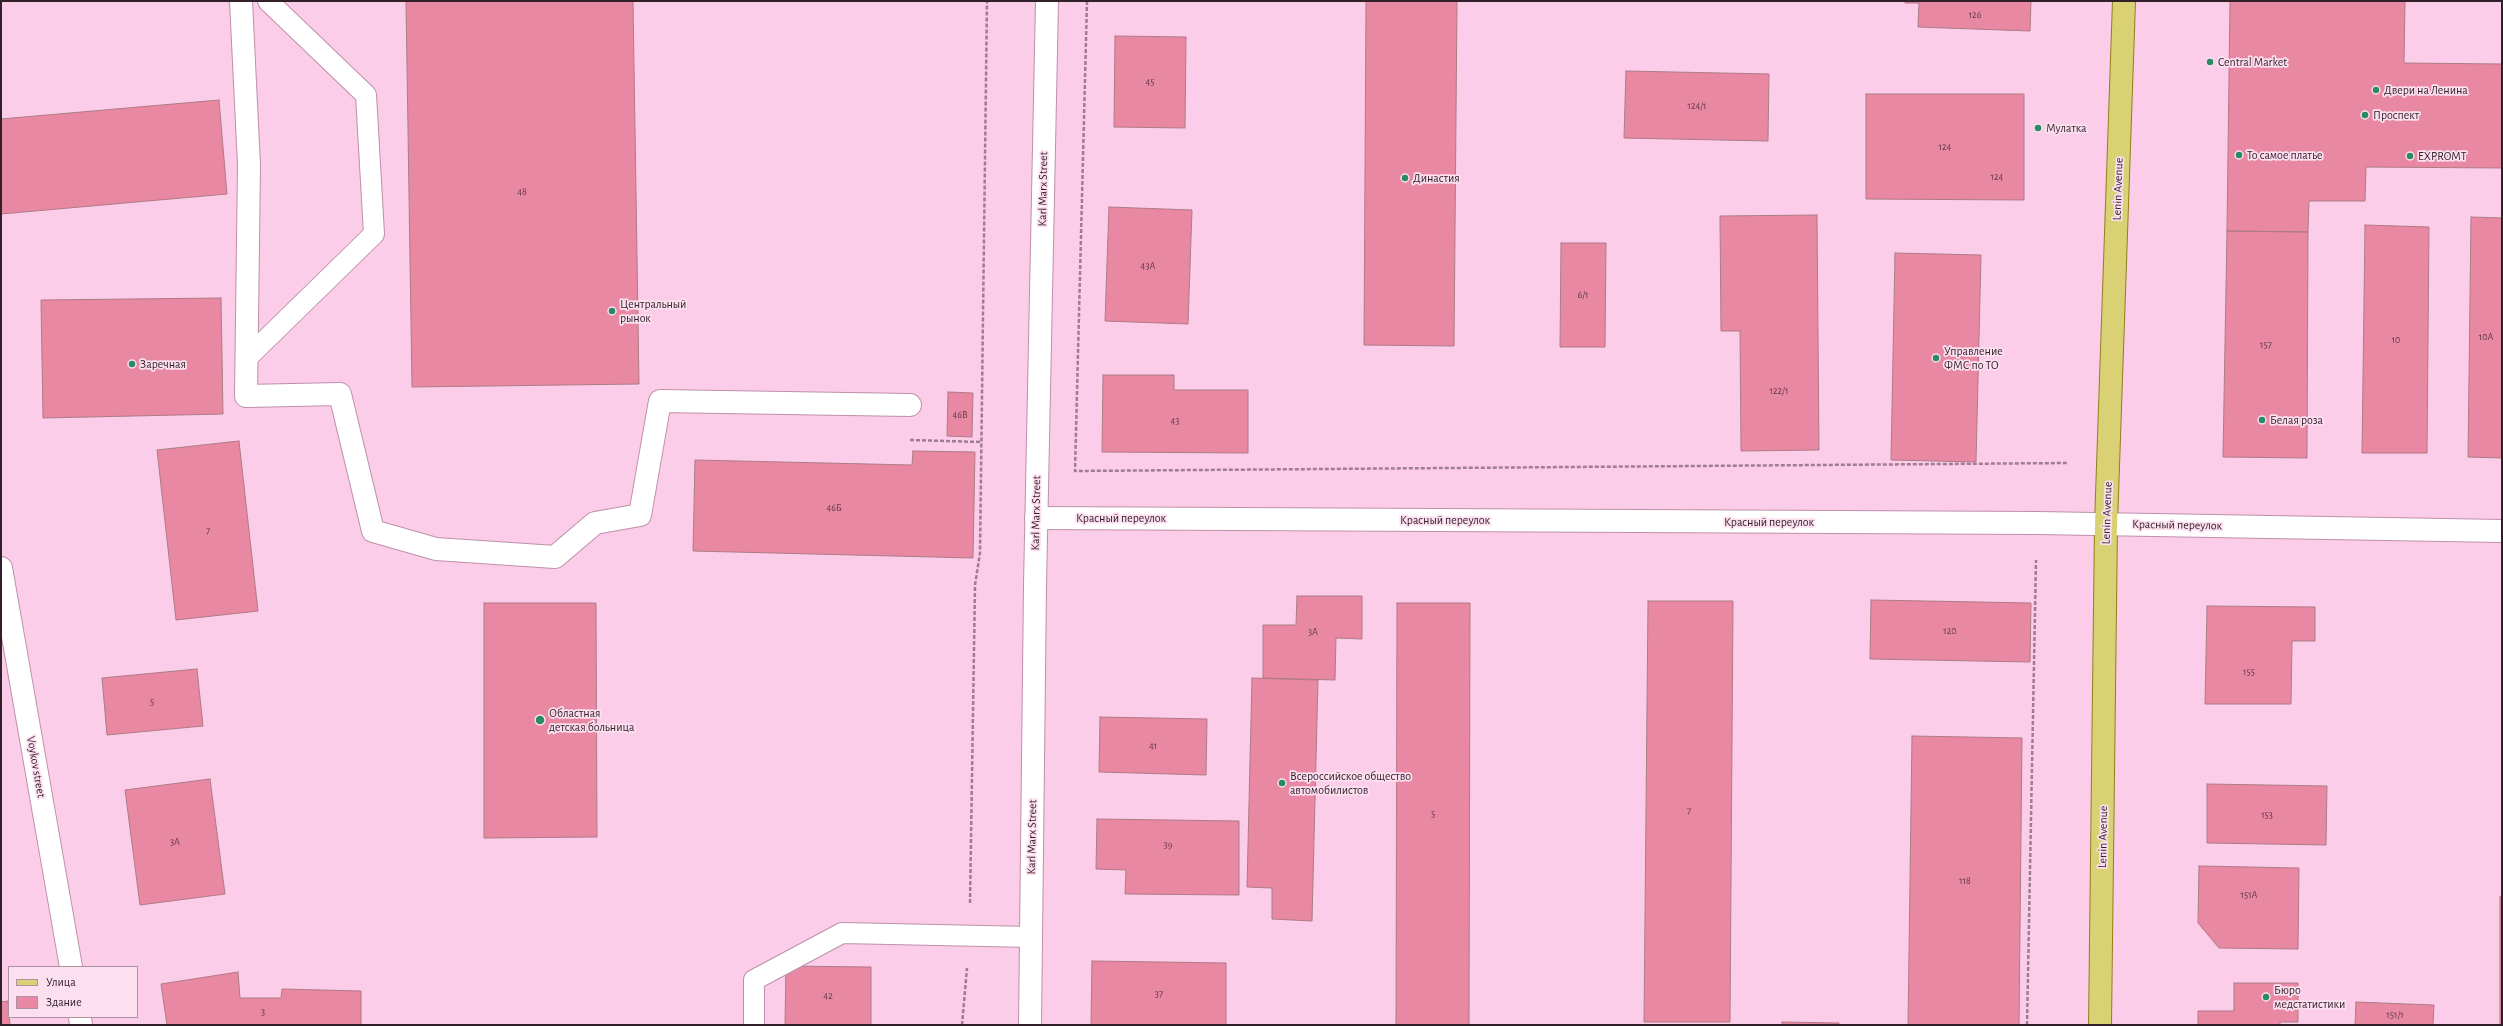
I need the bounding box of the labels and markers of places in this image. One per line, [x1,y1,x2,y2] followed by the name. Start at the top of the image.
[2218,55,2287,69] place label: Central Market
[2205,57,2215,67] marker: Central Market
[2384,83,2468,97] place label: Двери на Ленина
[2371,85,2381,95] marker: Двери на Ленина
[2373,108,2419,122] place label: Проспект
[2360,110,2370,120] marker: Проспект
[2046,121,2086,135] place label: Мулатка
[2033,123,2043,133] marker: Мулатка
[2247,148,2323,162] place label: То самое платье
[2418,149,2467,163] place label: EXPROMT
[2234,150,2244,160] marker: То самое платье
[2405,151,2415,161] marker: EXPROMT
[1413,171,1460,185] place label: Династия
[1400,173,1410,183] marker: Династия
[620,297,686,325] place label: Центральный рынок
[607,306,617,316] marker: Центральный рынок
[1944,344,2003,372] place label: Управление ФМС по ТО
[1931,353,1941,363] marker: Управление ФМС по ТО
[140,357,186,371] place label: Заречная
[127,359,137,369] marker: Заречная
[2270,413,2323,427] place label: Белая роза
[2257,415,2267,425] marker: Белая роза
[549,706,634,734] place label: Областная детская больница
[534,714,546,726] marker: Областная детская больница
[1290,769,1411,797] place label: Всероссийское общество автомобилистов
[1277,778,1287,788] marker: Всероссийское общество автомобилистов
[2274,983,2345,1011] place label: Бюро медстатистики
[2261,992,2271,1002] marker: Бюро медстатистики

